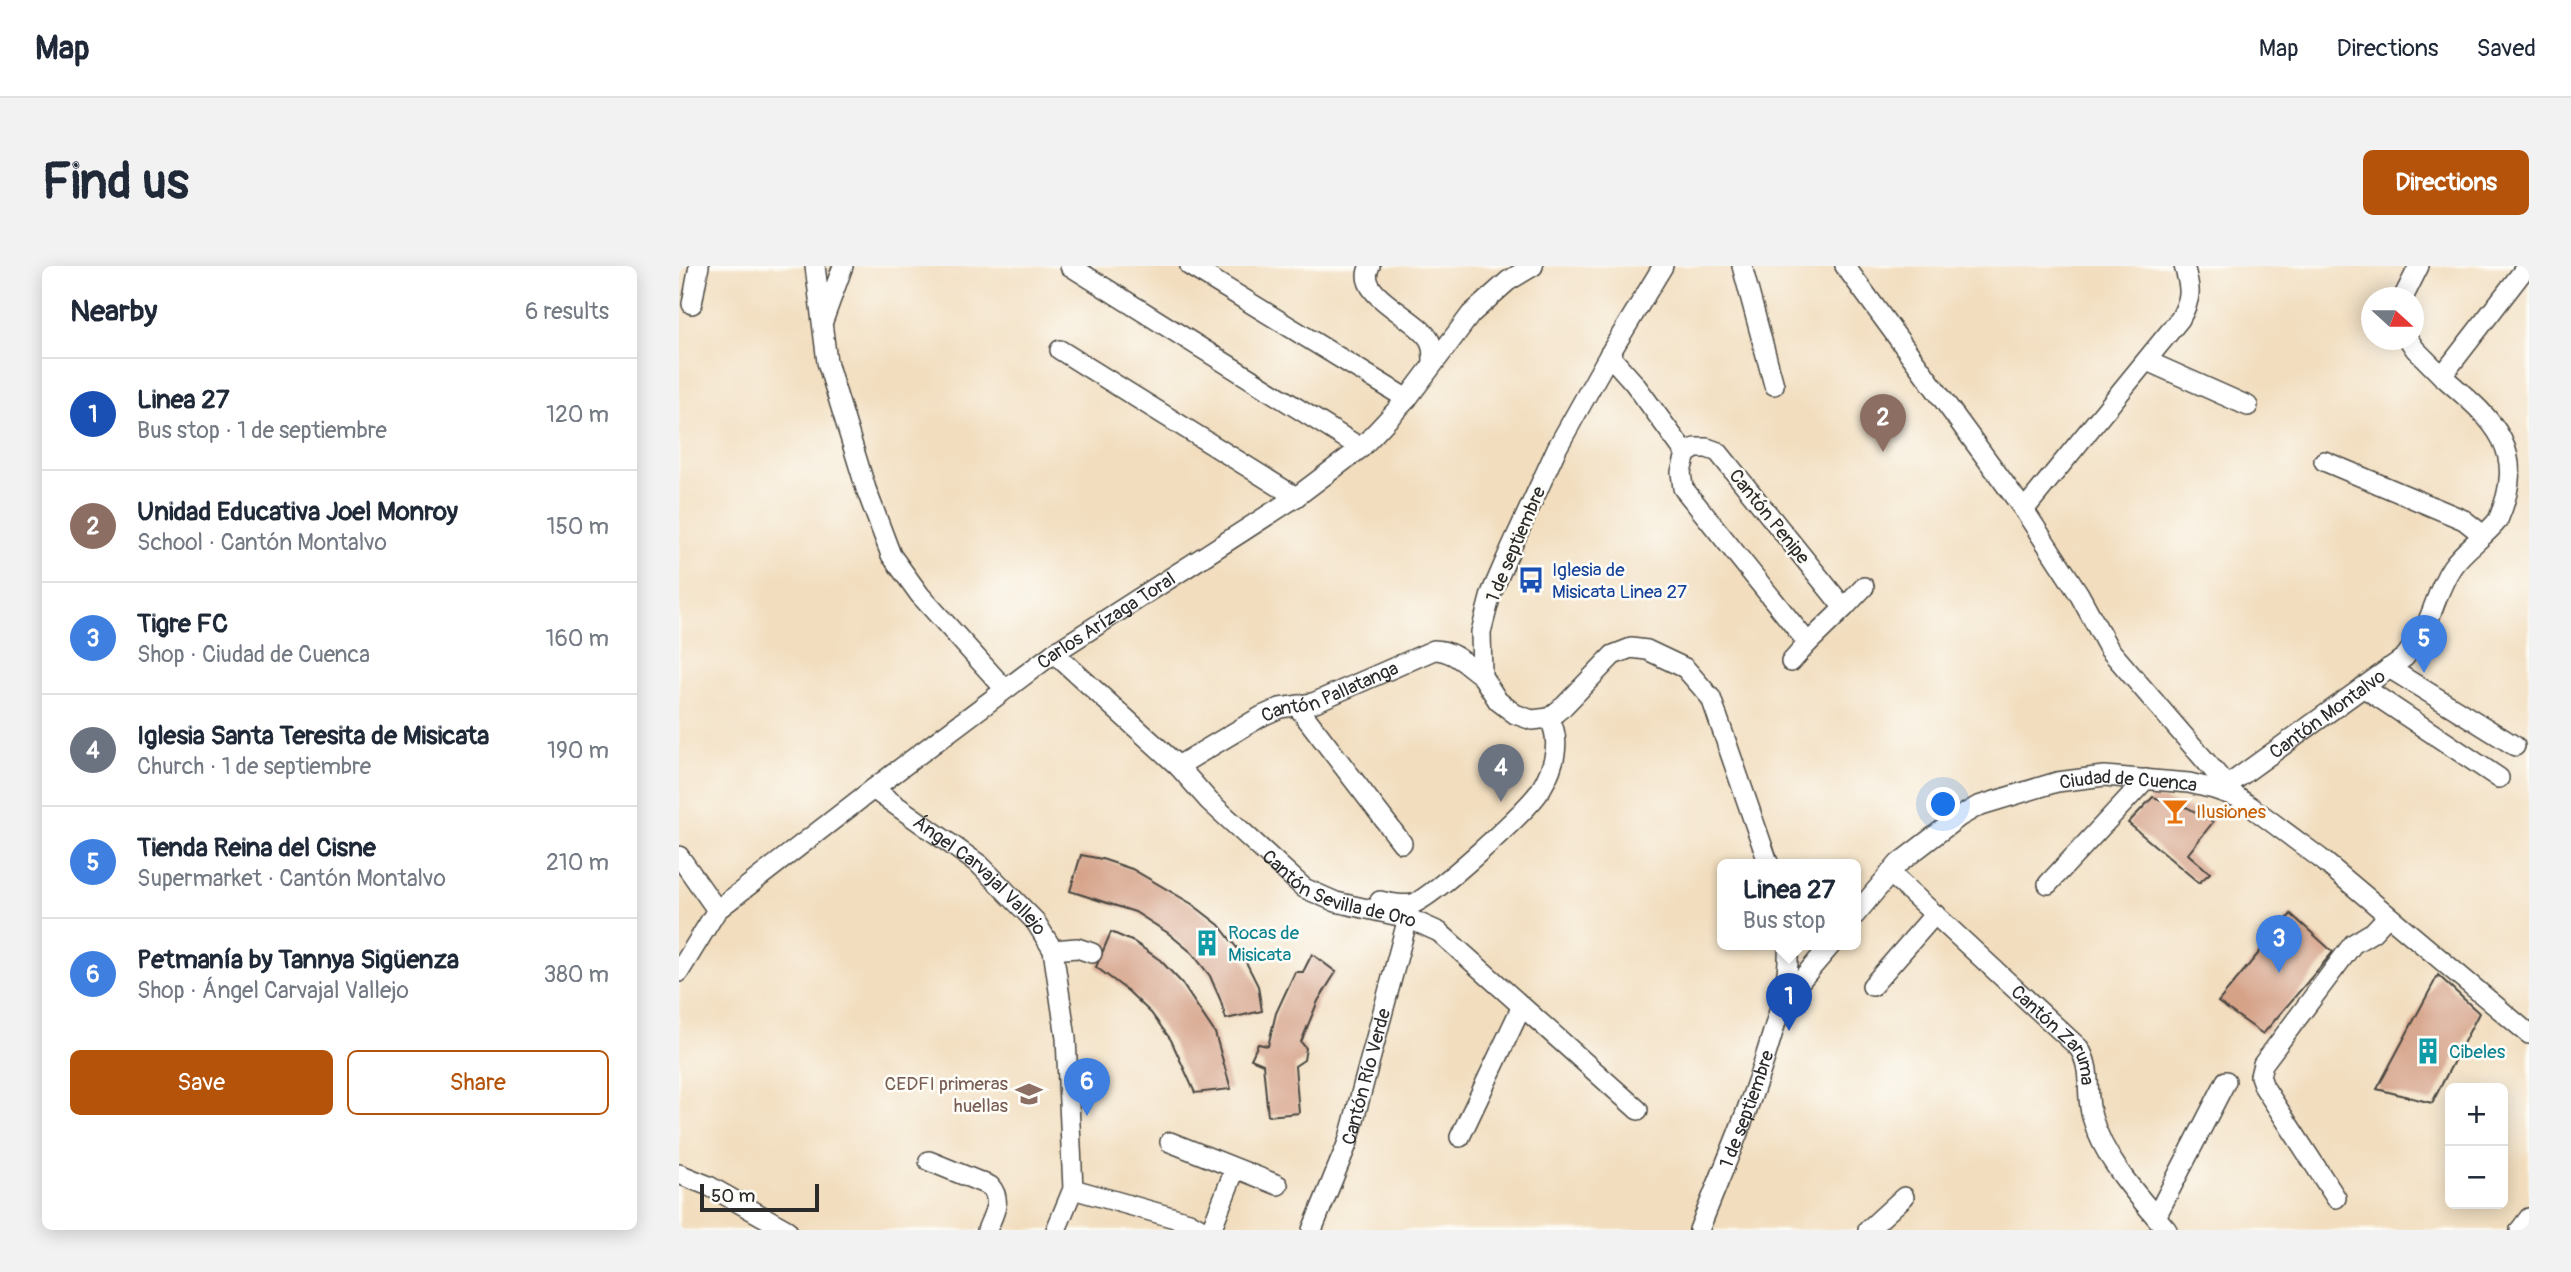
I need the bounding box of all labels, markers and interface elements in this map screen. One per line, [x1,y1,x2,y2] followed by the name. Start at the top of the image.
[35,28,90,69] text: Map
[2259,34,2299,63] text: Map
[2337,34,2438,63] text: Directions
[2476,34,2536,63] text: Saved
[2363,150,2529,215] button: Directions
[42,152,189,213] text: Find us
[2361,287,2424,350] north arrow
[70,293,157,330] text: Nearby
[525,297,609,326] text: 6 results
[137,384,230,416] text: Linea 27
[1860,394,1906,452] pin: 2
[89,400,98,429] text: 1
[546,400,609,429] text: 120 m
[137,416,387,445] text: Bus stop · 1 de septiembre
[1724,464,1815,570] street label: Cantón Penipe
[1481,482,1551,606] street label: 1 de septiembre
[137,496,458,528] text: Unidad Educativa Joel Monroy
[87,512,99,541] text: 2
[546,512,609,541] text: 150 m
[137,528,387,557] text: School · Cantón Montalvo
[1552,558,1687,604] place label: Iglesia de Misicata Linea 27
[1516,565,1546,595] bus stop icon: Iglesia de Misicata Linea 27
[1032,567,1180,675] street label: Carlos Arízaga Toral
[137,608,228,640] text: Tigre FC
[2401,615,2447,673] pin: 5
[87,624,99,653] text: 3
[545,624,609,653] text: 160 m
[137,640,370,669] text: Shop · Ciudad de Cuenca
[1257,656,1402,728] street label: Cantón Pallatanga
[2265,664,2390,764] street label: Cantón Montalvo
[137,720,489,752] text: Iglesia Santa Teresita de Misicata
[86,736,100,765] text: 4
[547,736,609,765] text: 190 m
[1478,744,1524,802] pin: 4
[137,752,371,781] text: Church · 1 de septiembre
[2058,765,2200,798] street label: Ciudad de Cuenca
[1926,787,1960,821] your location
[2160,796,2190,826] bar icon: Ilusiones
[2196,800,2266,824] place label: Ilusiones
[908,810,1052,940] street label: Ángel Carvajal Vallejo
[137,832,376,864] text: Tienda Reina del Cisne
[1257,845,1421,933] street label: Cantón Sevilla de Oro
[87,848,99,877] text: 5
[546,848,609,877] text: 210 m
[1717,859,1861,950] popup
[137,864,446,893] text: Supermarket · Cantón Montalvo
[1743,874,1835,906] text: Linea 27
[1743,906,1826,935] text: Bus stop
[2256,915,2302,973] pin: 3
[1228,921,1300,967] place label: Rocas de Misicata
[1192,928,1222,958] building icon: Rocas de Misicata
[137,944,459,976] text: Petmanía by Tannya Sigüenza
[86,960,100,989] text: 6
[543,960,609,989] text: 380 m
[1766,973,1812,1031] pin: 1
[137,976,409,1005] text: Shop · Ángel Carvajal Vallejo
[2006,980,2099,1086] street label: Cantón Zaruma
[1337,1005,1396,1148] street label: Cantón Río Verde
[2413,1036,2443,1066] building icon: Cibeles
[2449,1040,2506,1064] place label: Cibeles
[1714,1047,1780,1172] street label: 1 de septiembre
[70,1050,333,1115] button: Save
[347,1050,609,1115] button: Share
[1064,1058,1110,1116] pin: 6
[885,1072,1009,1118] place label: CEDFI primeras huellas
[1014,1079,1044,1109] school or university icon: CEDFI primeras huellas
[2445,1083,2508,1209] map controls
[2445,1083,2508,1146] button: +
[2445,1146,2508,1209] button: −
[700,1181,819,1213] scale bar
[711,1184,755,1208] text: 50 m

